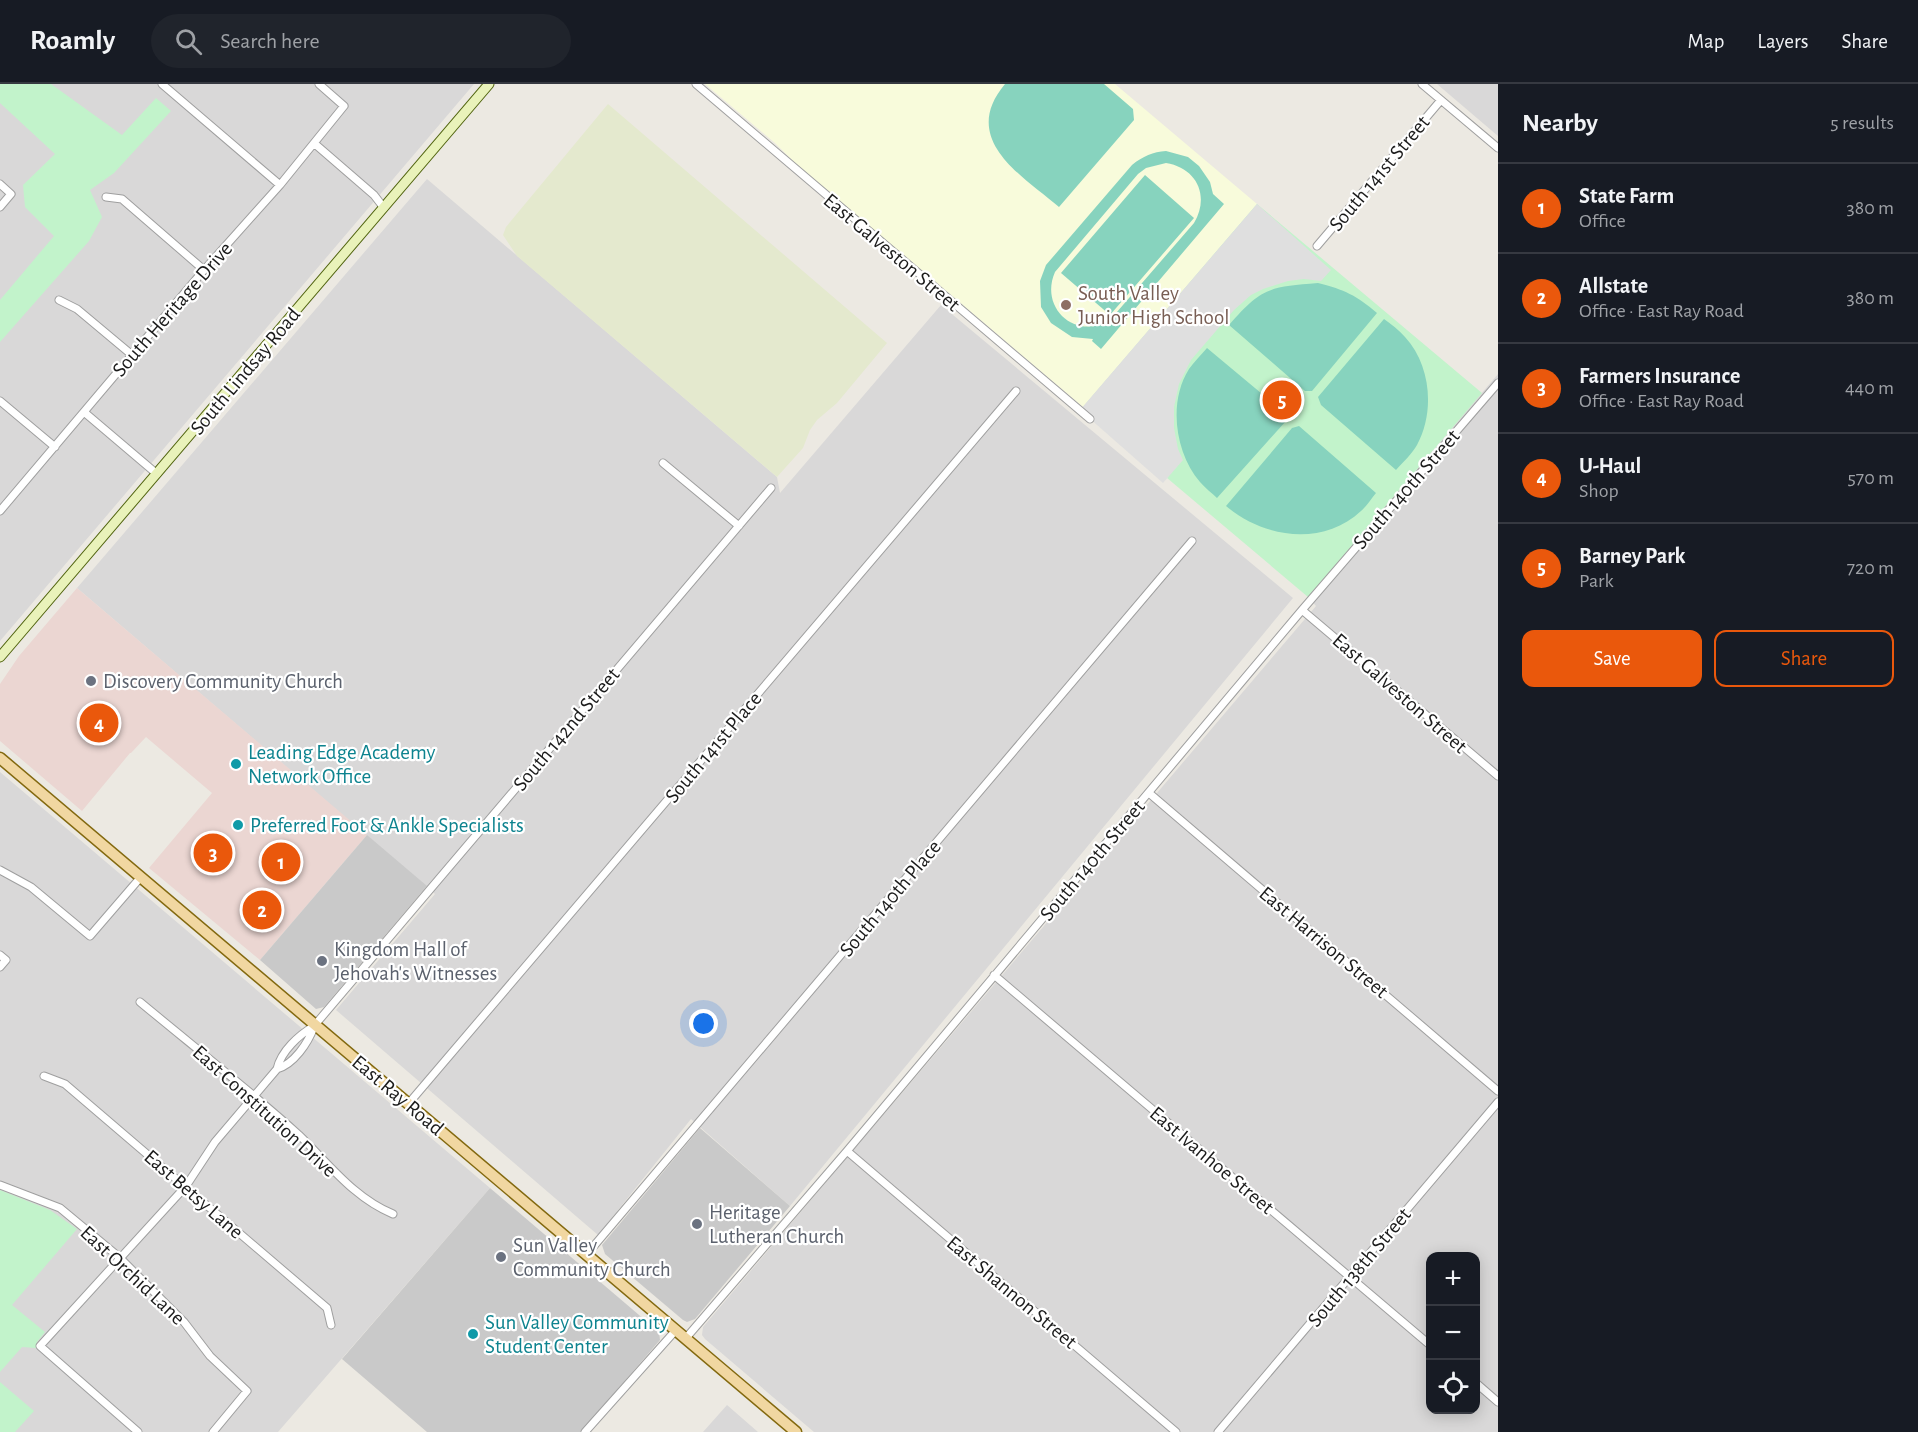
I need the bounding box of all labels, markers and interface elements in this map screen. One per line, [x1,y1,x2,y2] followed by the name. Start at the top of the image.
[151,14,571,68] search box
[172,25,205,58] icon: search
[30,27,115,55] text: Roamly
[220,30,320,52] text: Search here
[1688,31,1724,52] text: Map
[1757,31,1808,52] text: Layers
[1841,31,1888,52] text: Share
[1522,110,1598,136] text: Nearby
[1325,111,1434,235] street label: South 141st Street
[1830,113,1894,133] text: 5 results
[1579,185,1674,207] text: State Farm
[819,189,964,316] street label: East Galveston Street
[1538,198,1545,218] text: 1
[1846,198,1894,218] text: 380 m
[1579,211,1626,231] text: Office
[109,238,236,381] street label: South Heritage Drive
[1579,275,1648,297] text: Allstate
[1078,283,1229,328] place label: South Valley Junior High School
[1537,288,1546,308] text: 2
[1846,288,1894,308] text: 380 m
[1059,298,1073,312] marker: South Valley Junior High School
[1579,301,1744,321] text: Office · East Ray Road
[186,304,304,439] street label: South Lindsay Road
[1579,365,1740,387] text: Farmers Insurance
[1262,378,1302,422] pin: 5
[1537,378,1546,398] text: 3
[1845,378,1894,398] text: 440 m
[1579,391,1744,411] text: Office · East Ray Road
[1349,425,1464,553] street label: South 140th Street
[1579,455,1641,477] text: U-Haul
[1536,468,1547,488] text: 4
[1847,468,1894,488] text: 570 m
[1579,481,1619,501] text: Shop
[1579,545,1685,567] text: Barney Park
[1537,558,1546,578] text: 5
[1847,558,1894,578] text: 720 m
[1579,571,1614,591] text: Park
[1328,629,1471,758] street label: East Galveston Street
[1522,630,1702,687] button: Save
[1714,630,1894,687] button: Share
[509,664,624,795] street label: South 142nd Street
[103,671,343,692] place label: Discovery Community Church
[84,674,98,688] marker: Discovery Community Church
[661,688,766,807] street label: South 141st Place
[80,700,118,746] pin: 4
[248,742,435,787] place label: Leading Edge Academy Network Office
[229,757,243,771] marker: Leading Edge Academy Network Office
[1036,796,1149,925] street label: South 140th Street
[250,815,524,836] place label: Preferred Foot & Ankle Specialists
[231,818,245,832] marker: Preferred Foot & Ankle Specialists
[194,830,232,876] pin: 3
[836,836,945,960] street label: South 140th Place
[262,840,300,884] pin: 1
[1255,883,1392,1002] street label: East Harrison Street
[242,888,282,932] pin: 2
[334,939,497,984] place label: Kingdom Hall of Jehovah's Witnesses
[315,954,329,968] marker: Kingdom Hall of Jehovah's Witnesses
[689,1009,718,1038] your location
[189,1041,341,1181] street label: East Constitution Drive
[348,1051,447,1140] street label: East Ray Road
[1146,1103,1278,1218] street label: East Ivanhoe Street
[140,1146,247,1243] street label: East Betsy Lane
[709,1202,844,1247] place label: Heritage Lutheran Church
[1304,1204,1415,1331] street label: South 138th Street
[690,1217,704,1231] marker: Heritage Lutheran Church
[76,1222,189,1329] street label: East Orchid Lane
[943,1232,1081,1353] street label: East Shannon Street
[513,1235,671,1280] place label: Sun Valley Community Church
[494,1250,508,1264] marker: Sun Valley Community Church
[1426,1252,1480,1414] map controls
[1426,1252,1480,1306] button: +
[1426,1306,1480,1360] button: −
[485,1312,669,1357] place label: Sun Valley Community Student Center
[466,1327,480,1341] marker: Sun Valley Community Student Center
[1426,1360,1480,1414] button: locate

